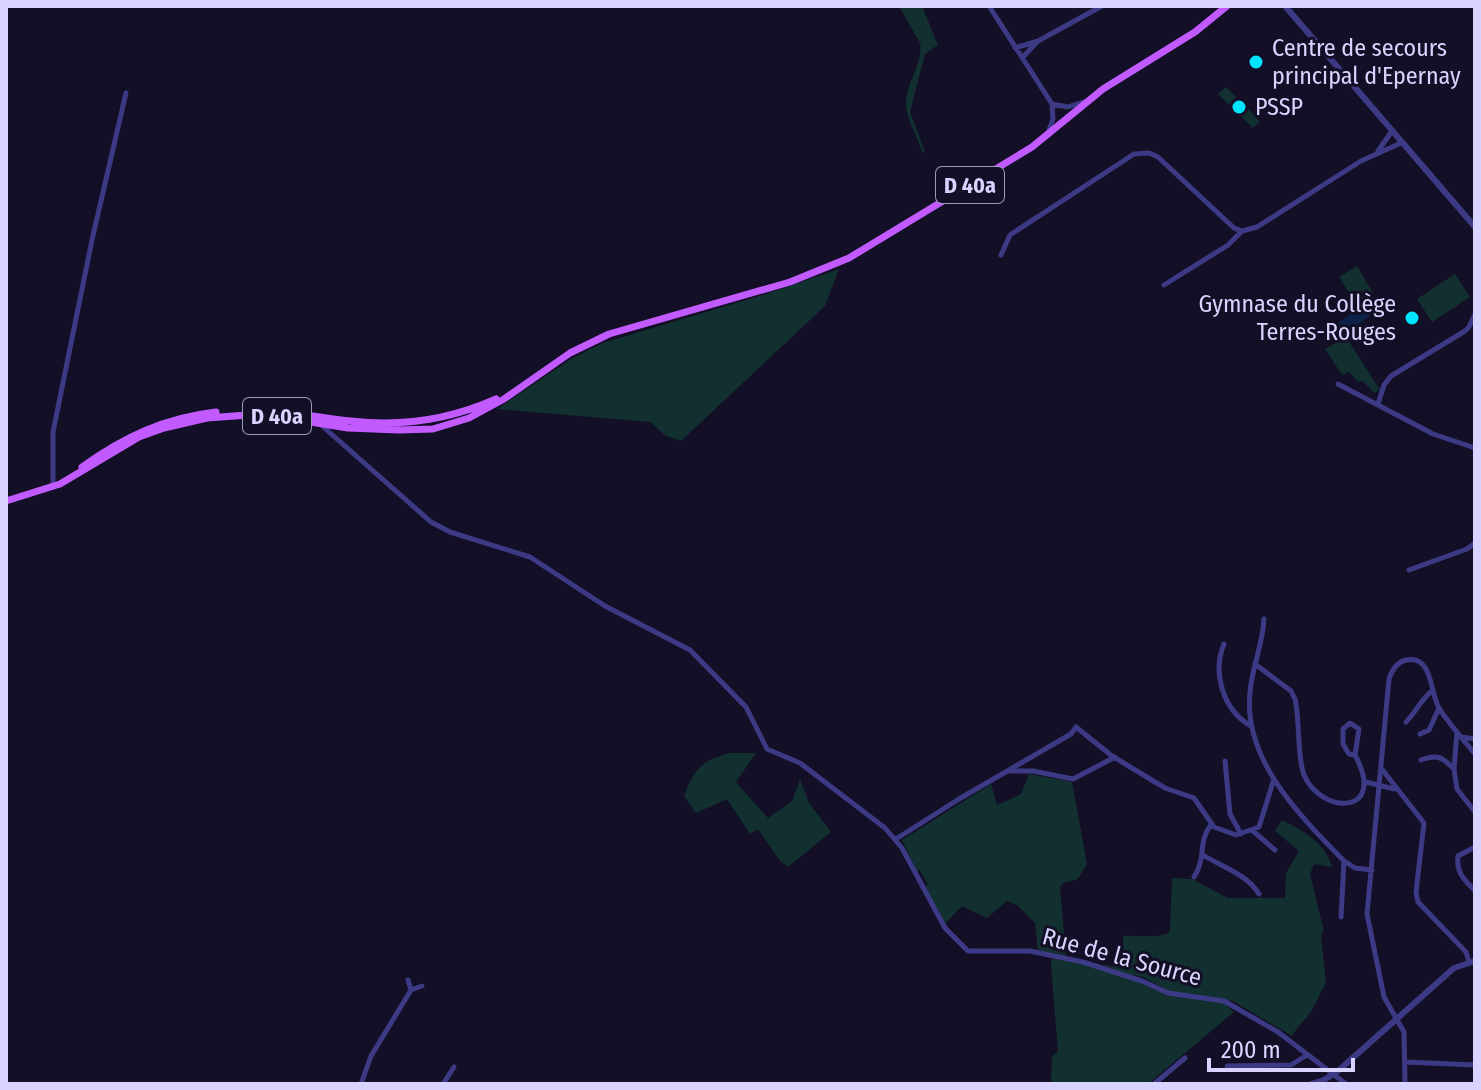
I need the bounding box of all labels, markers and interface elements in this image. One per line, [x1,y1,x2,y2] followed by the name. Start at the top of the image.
[1272,34,1461,90] place label: Centre de secours principal d'Epernay
[1247,53,1265,71] marker: Centre de secours principal d'Epernay
[1255,93,1303,121] place label: PSSP
[1230,98,1248,116] marker: PSSP
[936,167,1004,203] road number: D 40a
[1199,290,1396,346] place label: Gymnase du Collège Terres-Rouges
[1403,309,1421,327] marker: Gymnase du Collège Terres-Rouges
[243,398,311,434] road number: D 40a
[1039,922,1205,992] street label: Rue de la Source
[1209,1022,1353,1072] scale bar
[1221,1036,1281,1064] text: 200 m

